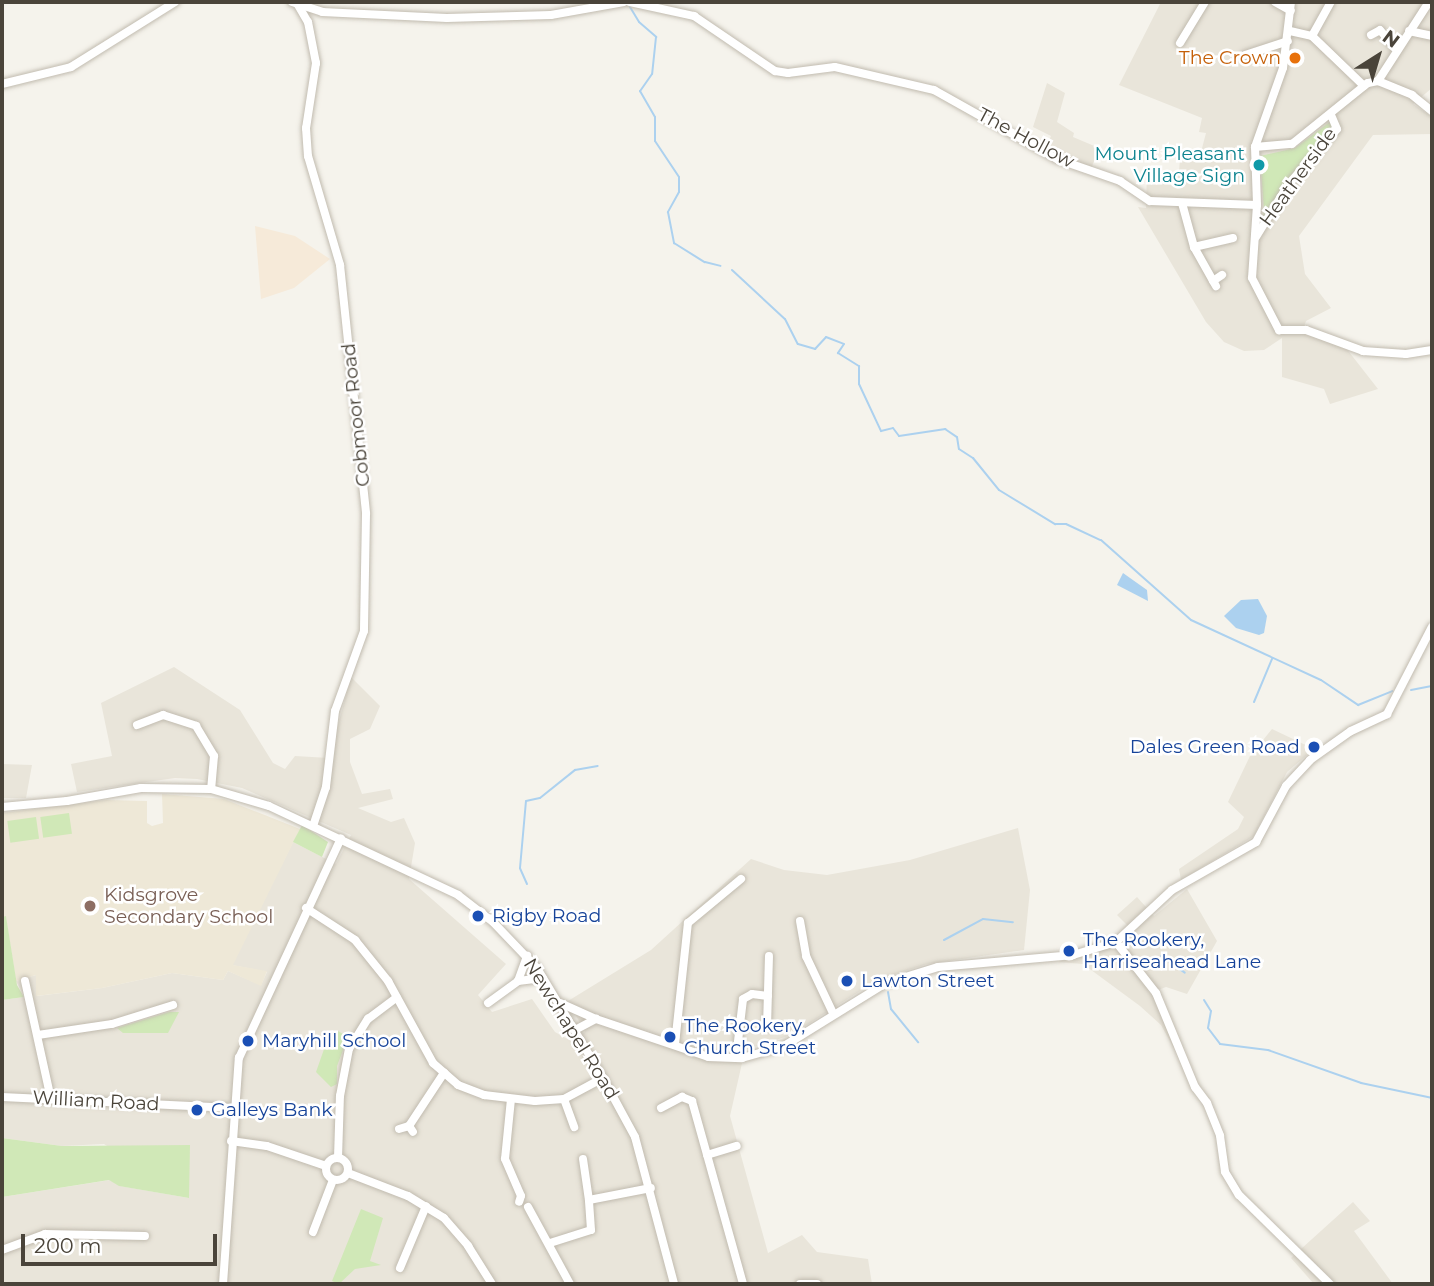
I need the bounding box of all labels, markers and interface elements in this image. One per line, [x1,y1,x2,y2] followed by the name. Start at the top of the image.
[1343,21,1413,91] north arrow
[1378,25,1404,53] text: N
[1179,47,1281,69] place label: The Crown
[1287,50,1303,66] marker: The Crown
[974,103,1078,173] street label: The Hollow
[1255,123,1341,231] street label: Heatherside
[1094,143,1245,187] place label: Mount Pleasant Village Sign
[1251,157,1267,173] marker: Mount Pleasant Village Sign
[337,342,375,488] street label: Cobmoor Road
[1130,736,1300,758] place label: Dales Green Road
[1306,739,1322,755] marker: Dales Green Road
[104,884,273,928] place label: Kidsgrove Secondary School
[82,898,98,914] marker: Kidsgrove Secondary School
[492,905,601,927] place label: Rigby Road
[470,908,486,924] marker: Rigby Road
[1083,929,1261,973] place label: The Rookery, Harriseahead Lane
[1061,943,1077,959] marker: The Rookery, Harriseahead Lane
[518,954,624,1104] street label: Newchapel Road
[861,970,995,992] place label: Lawton Street
[839,973,855,989] marker: Lawton Street
[684,1015,816,1059] place label: The Rookery, Church Street
[662,1029,678,1045] marker: The Rookery, Church Street
[262,1030,406,1052] place label: Maryhill School
[240,1033,256,1049] marker: Maryhill School
[32,1086,160,1116] street label: William Road
[211,1099,333,1121] place label: Galleys Bank
[189,1102,205,1118] marker: Galleys Bank
[24,1220,220,1264] scale bar
[34,1233,101,1258] text: 200 m

